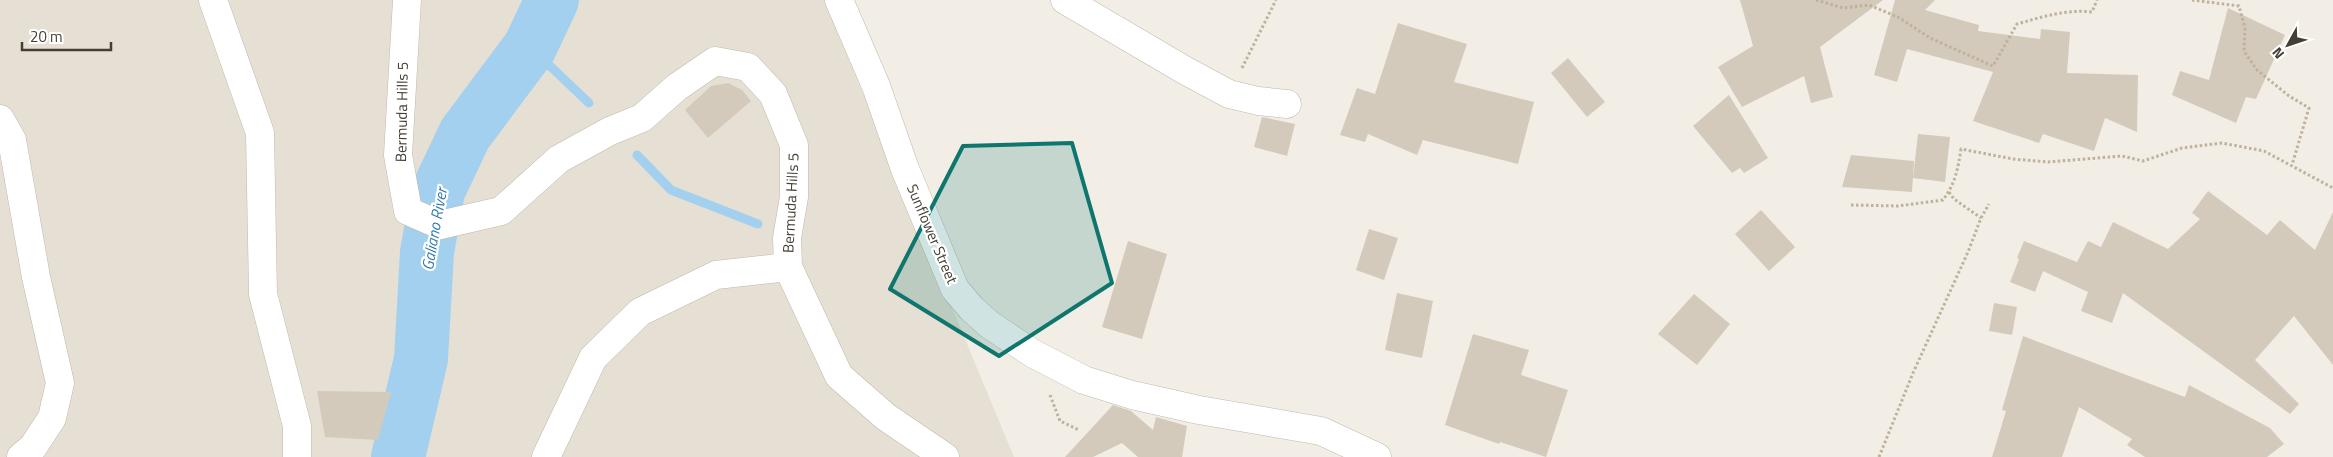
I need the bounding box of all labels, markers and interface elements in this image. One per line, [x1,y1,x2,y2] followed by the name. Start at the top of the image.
[22,20,111,52] scale bar
[2263,20,2313,70] north arrow
[30,25,63,48] text: 20 m
[2266,43,2289,64] text: N
[389,62,414,162] street label: Bermuda Hills 5
[776,152,805,254] street label: Bermuda Hills 5
[901,180,964,288] street label: Sunflower Street
[415,184,453,272] water label: Galiano River

